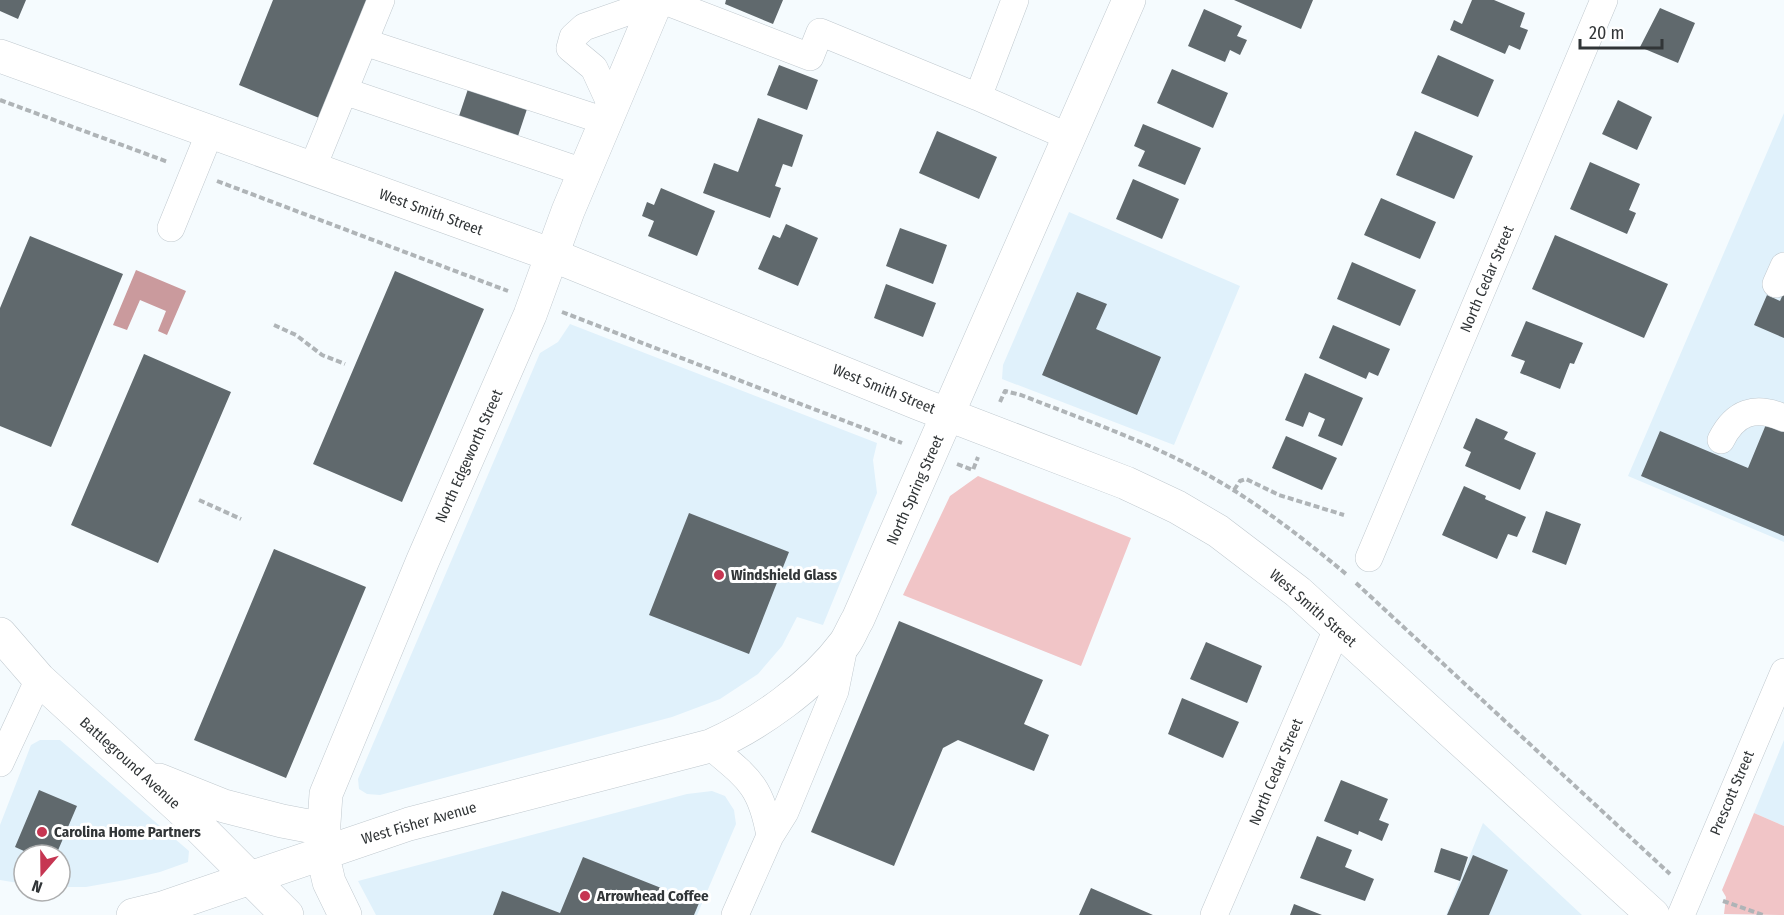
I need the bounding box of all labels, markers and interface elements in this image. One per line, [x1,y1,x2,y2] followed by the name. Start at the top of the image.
[1580,12,1662,50] scale bar
[1589,22,1624,44] text: 20 m
[377,185,486,239] street label: West Smith Street
[1456,223,1518,335] street label: North Cedar Street
[830,360,938,418] street label: West Smith Street
[432,387,506,525] street label: North Edgeworth Street
[883,432,947,548] street label: North Spring Street
[1266,565,1360,651] street label: West Smith Street
[731,566,837,584] place label: Windshield Glass
[712,568,726,582] marker: Windshield Glass
[76,713,184,813] street label: Battleground Avenue
[1245,716,1307,828] street label: North Cedar Street
[1706,748,1758,838] street label: Prescott Street
[359,798,479,848] street label: West Fisher Avenue
[54,823,201,841] place label: Carolina Home Partners
[35,825,49,839] marker: Carolina Home Partners
[12,843,72,903] north arrow
[29,876,45,897] text: N
[596,887,709,905] place label: Arrowhead Coffee
[578,889,592,903] marker: Arrowhead Coffee

